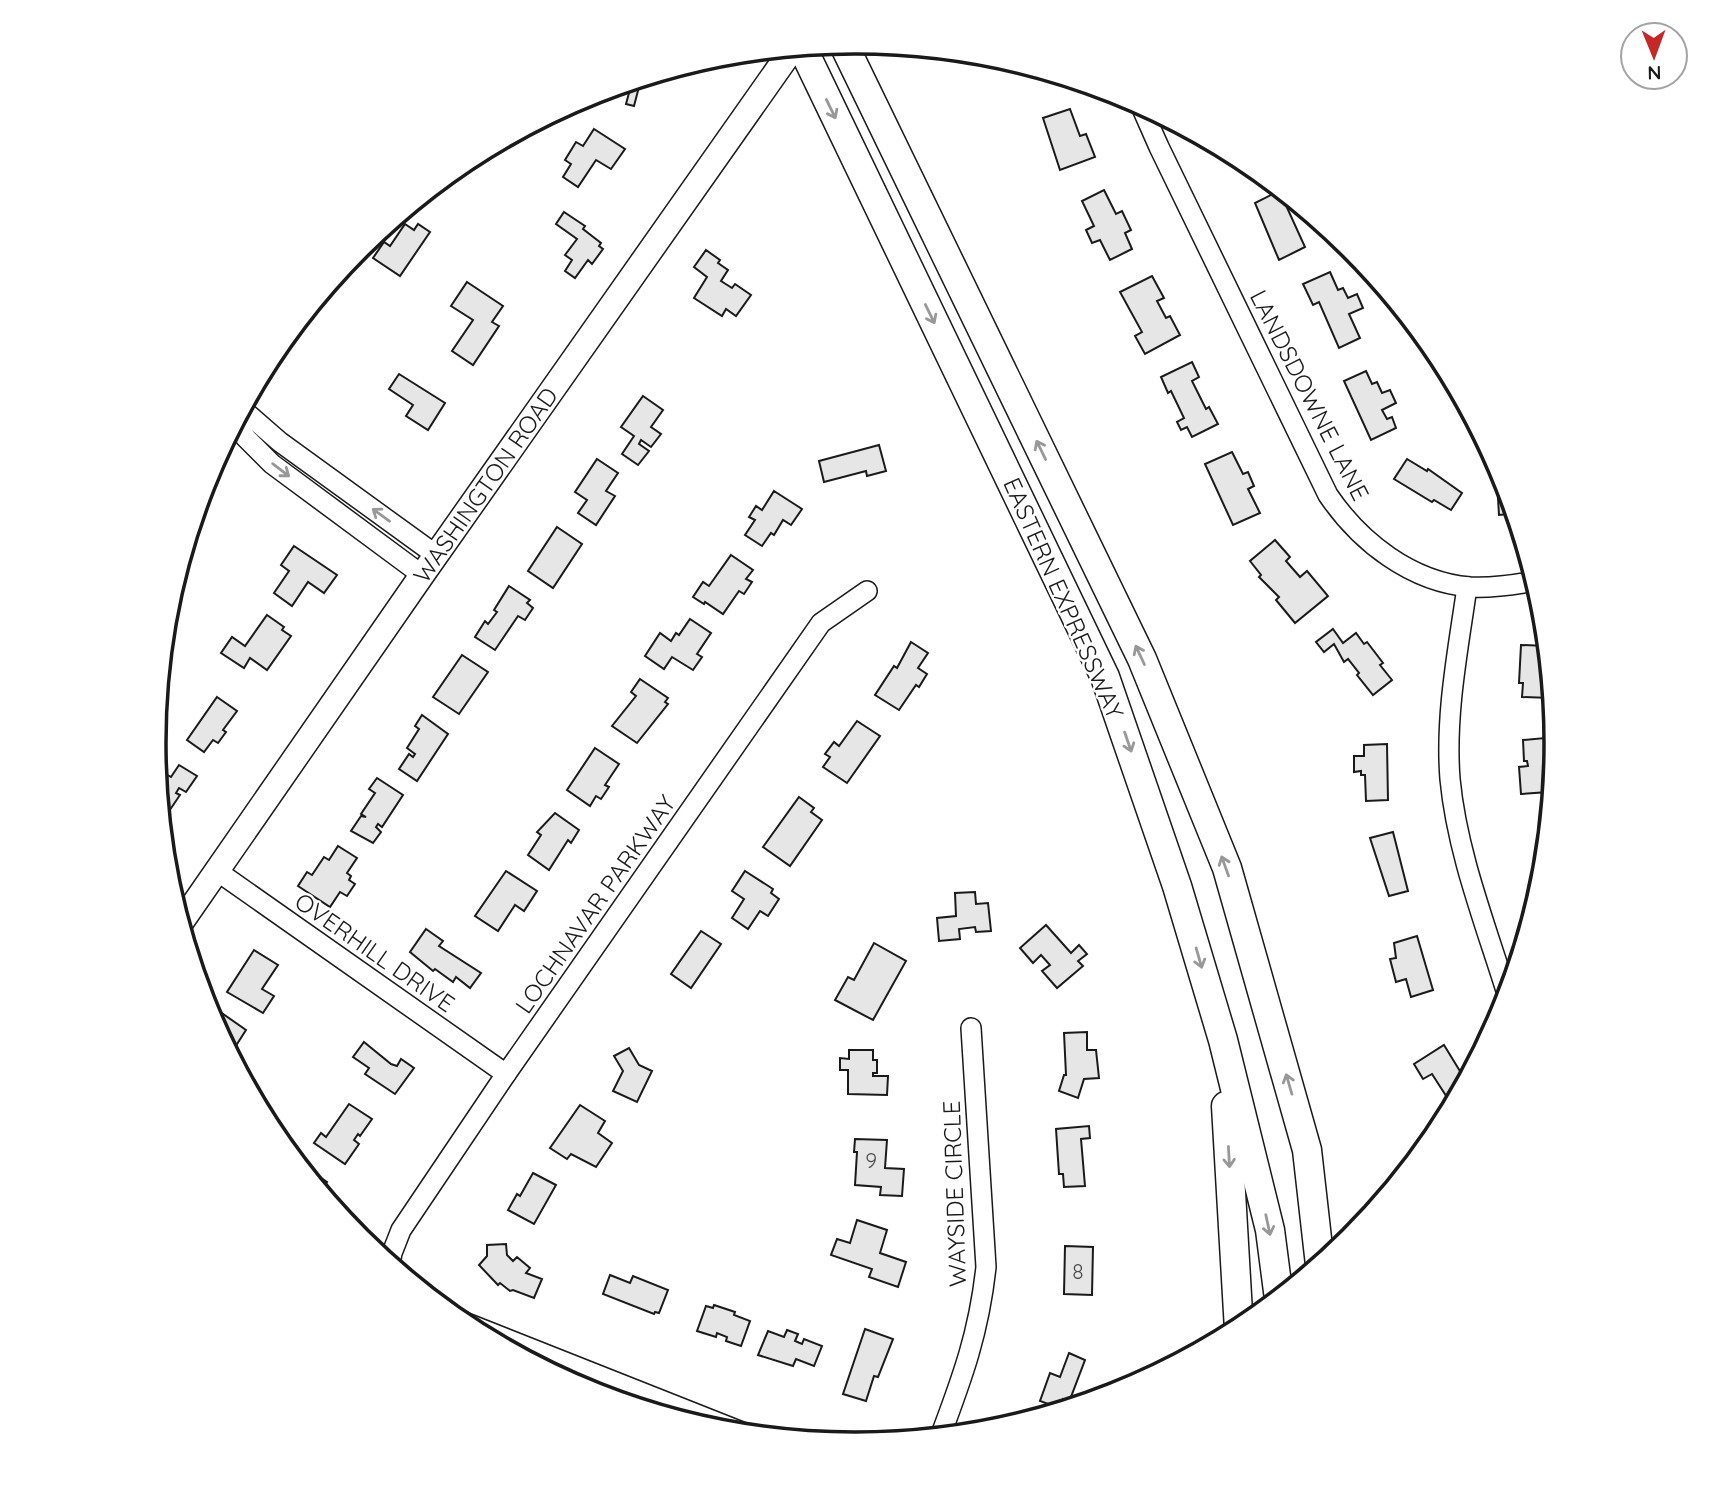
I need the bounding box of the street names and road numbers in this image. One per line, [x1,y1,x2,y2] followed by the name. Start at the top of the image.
[1244,285,1376,505] street label: LANDSDOWNE LANE
[406,381,564,589] street label: WASHINGTON ROAD
[997,473,1131,723] street label: EASTERN EXPRESSWAY
[508,789,682,1019] street label: LOCHNAVAR PARKWAY
[289,886,461,1018] street label: OVERHILL DRIVE
[936,1100,972,1288] street label: WAYSIDE CIRCLE

